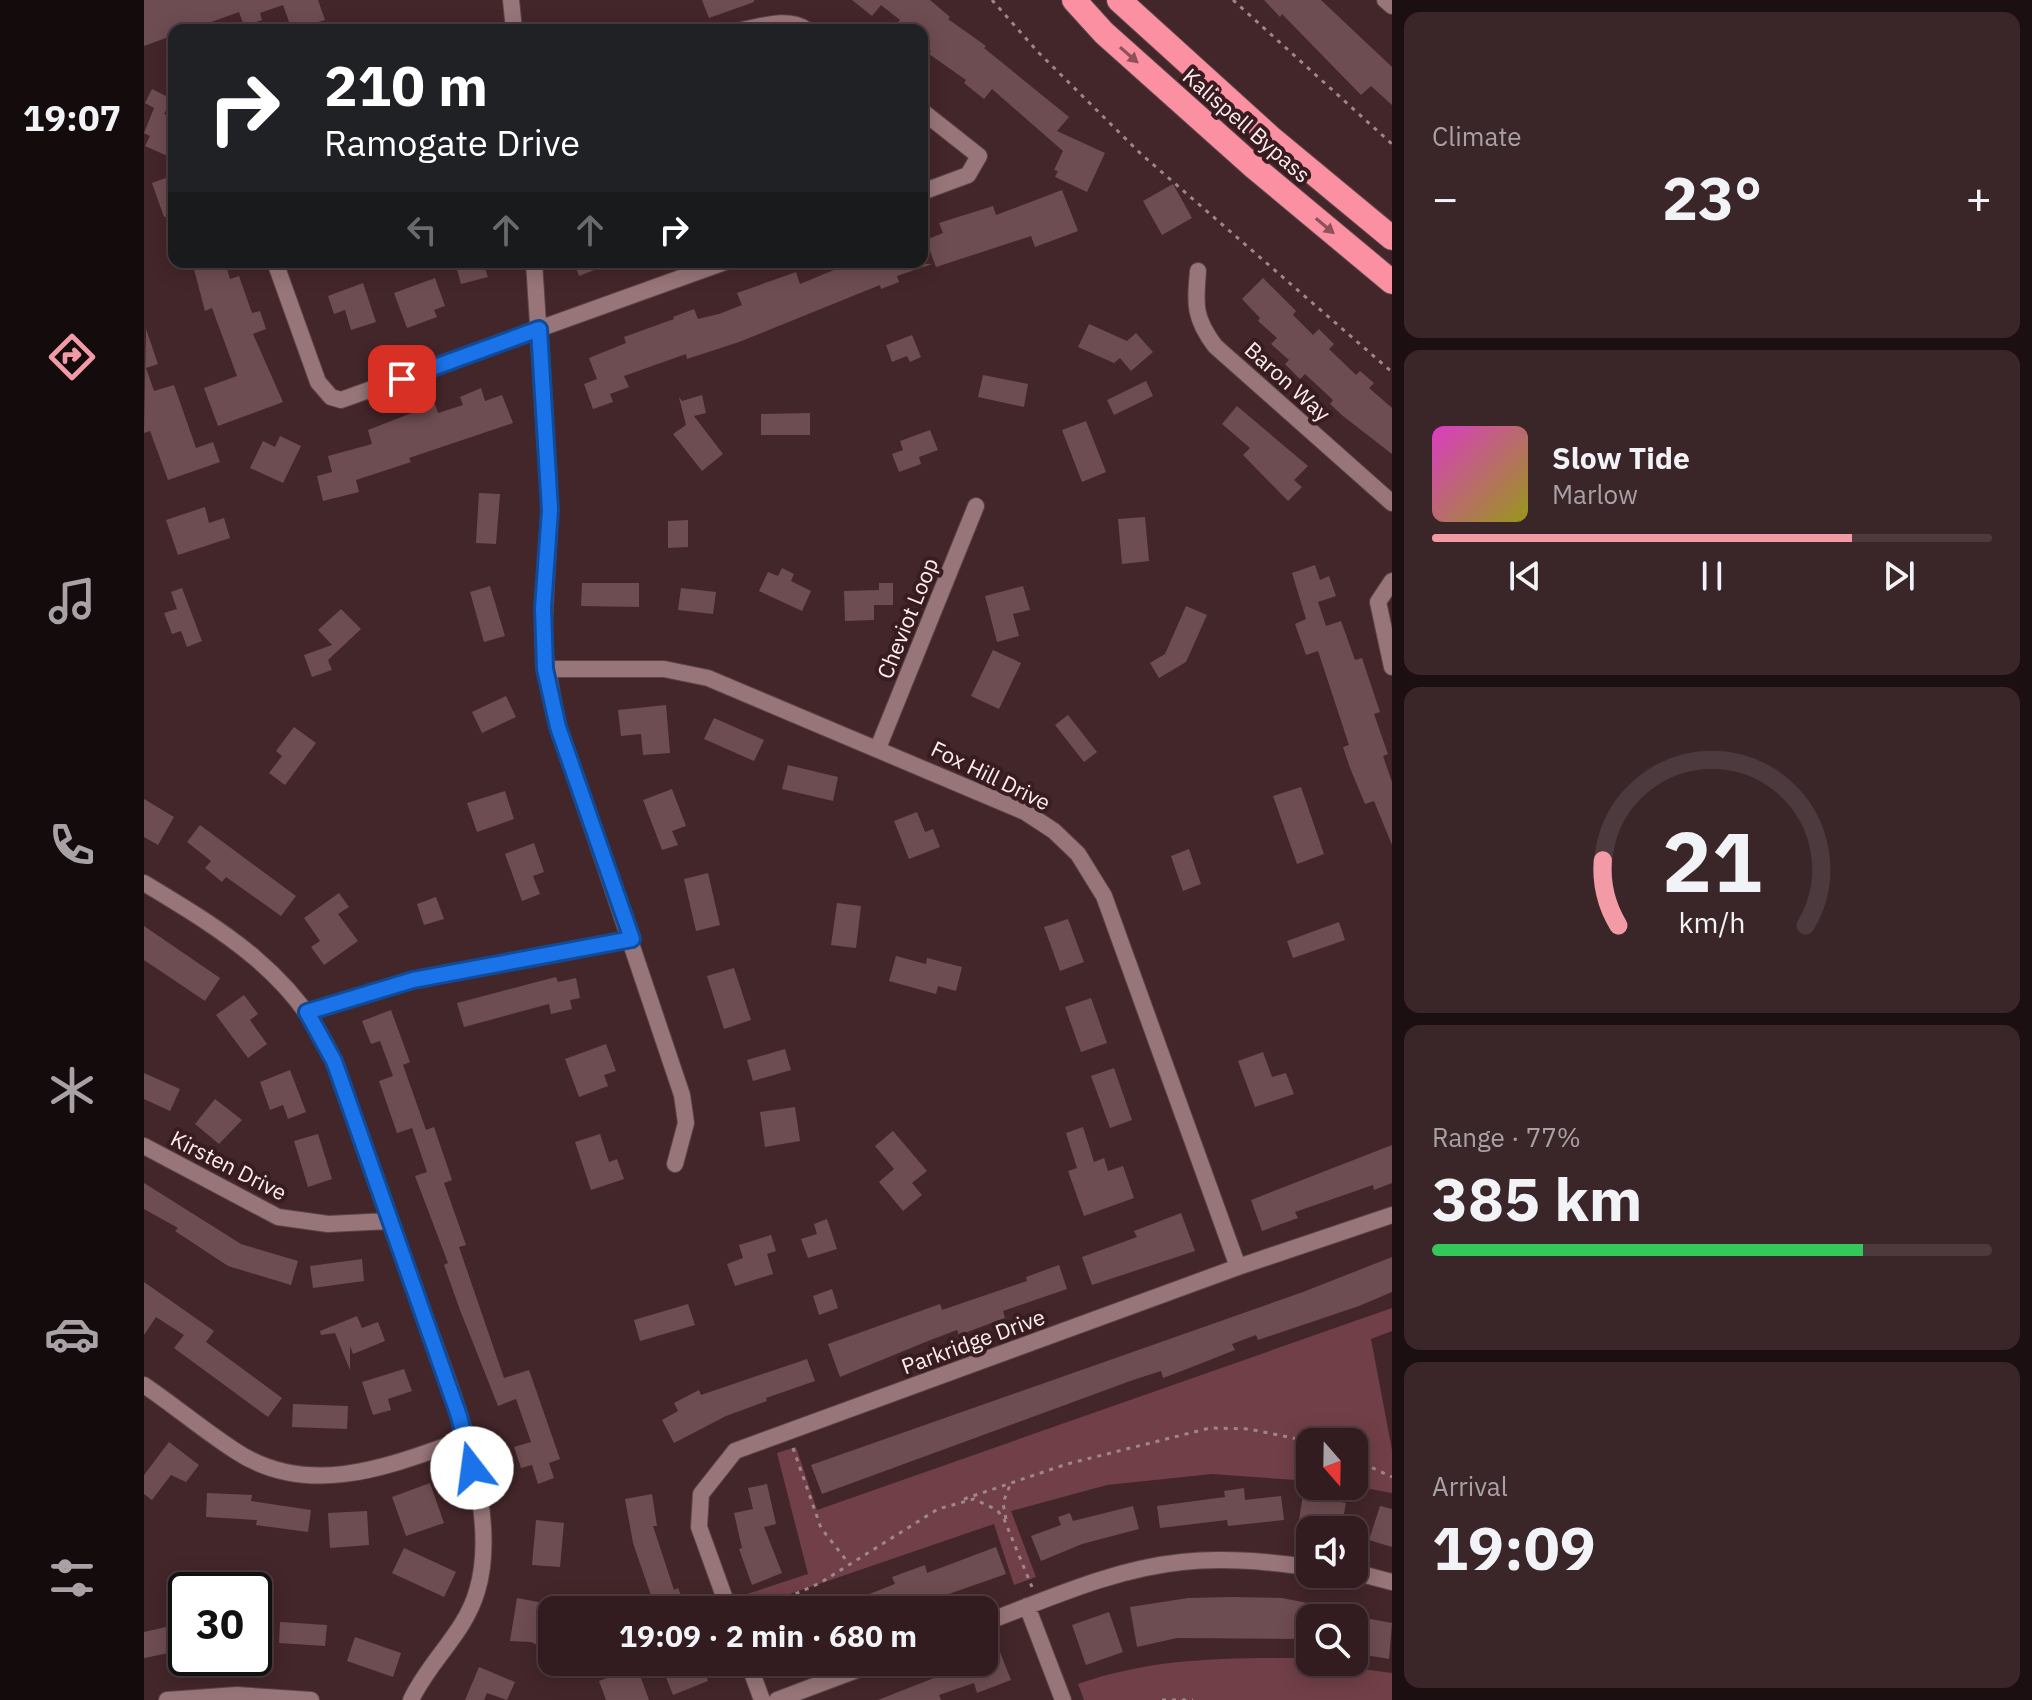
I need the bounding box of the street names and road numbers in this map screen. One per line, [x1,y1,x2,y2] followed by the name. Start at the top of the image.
[1177,61,1317,189] street label: Kalispell Bypass
[1239,335,1337,427] street label: Baron Way
[870,553,944,683] street label: Cheviot Loop
[927,734,1055,816] street label: Fox Hill Drive
[166,1123,292,1207] street label: Kirsten Drive
[897,1302,1049,1380] street label: Parkridge Drive

